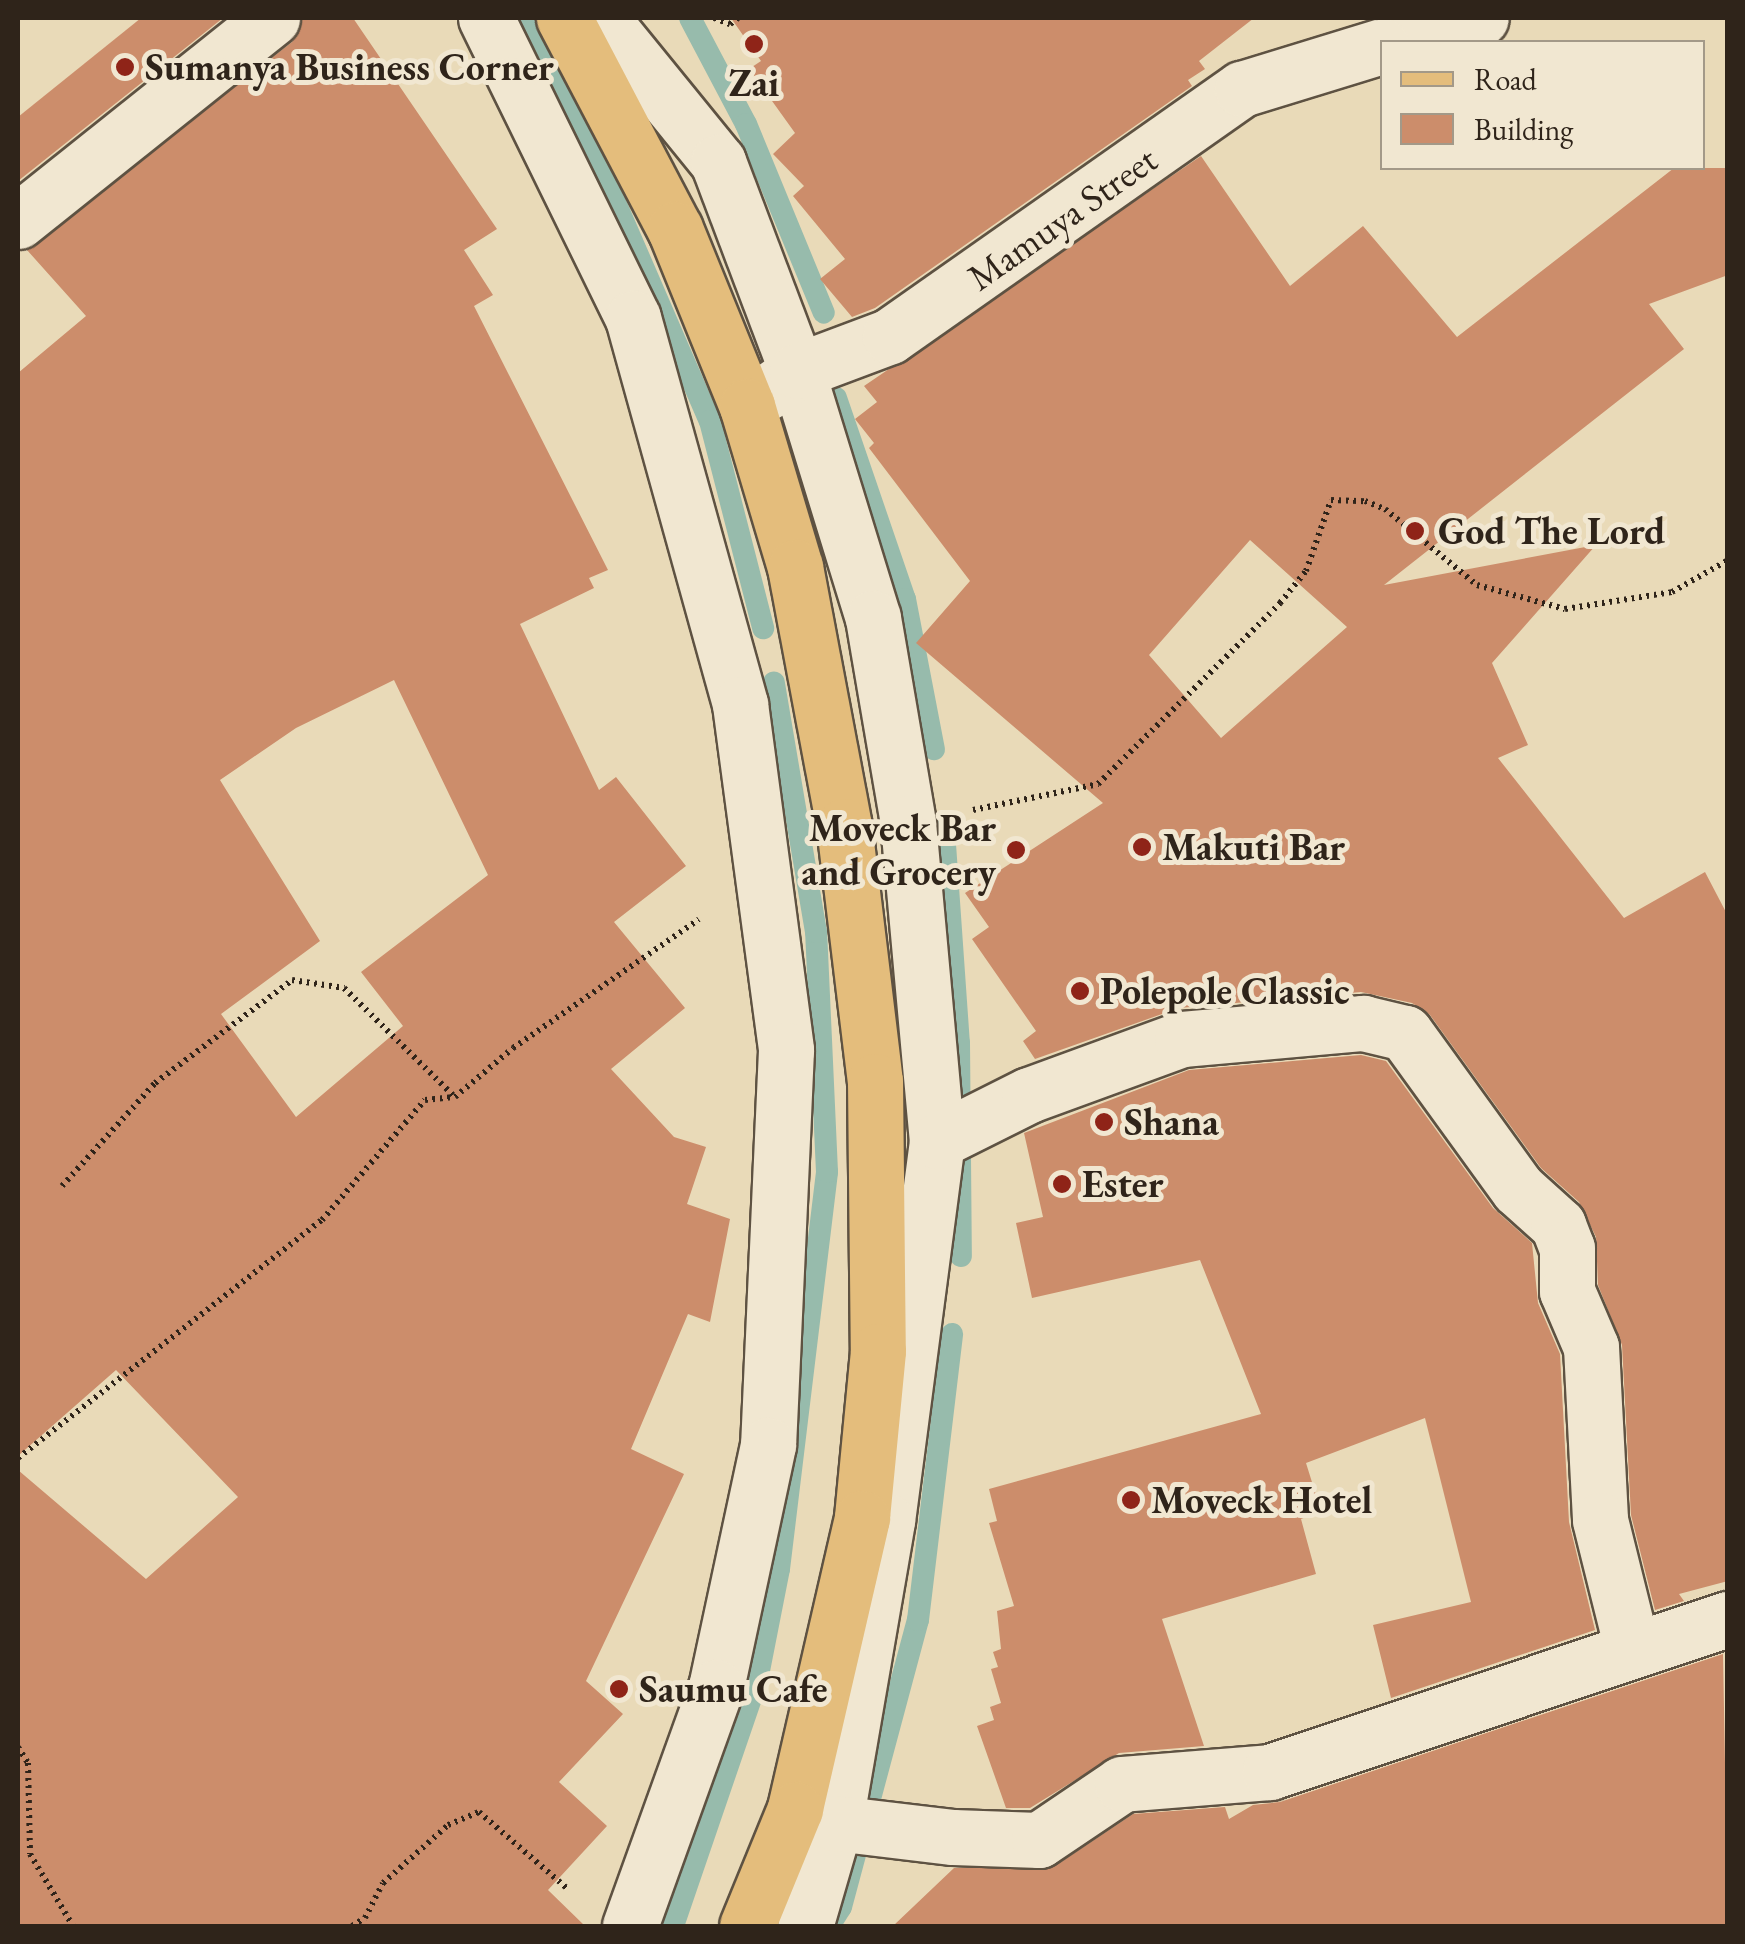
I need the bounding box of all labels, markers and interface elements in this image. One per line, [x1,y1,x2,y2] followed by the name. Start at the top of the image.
[743,33,765,55] marker: Zai
[1380,40,1705,170] legend
[145,44,554,90] place label: Sumanya Business Corner
[114,56,136,78] marker: Sumanya Business Corner
[729,60,779,106] place label: Zai
[1474,60,1537,99] text: Road
[1474,110,1573,149] text: Building
[959,136,1165,300] street label: Mamuya Street
[1438,508,1665,554] place label: God The Lord
[1402,518,1428,544] marker: God The Lord
[801,805,996,894] place label: Moveck Bar and Grocery
[1162,824,1345,870] place label: Makuti Bar
[1131,836,1153,858] marker: Makuti Bar
[1005,839,1027,861] marker: Moveck Bar and Grocery
[1100,968,1350,1014] place label: Polepole Classic
[1069,980,1091,1002] marker: Polepole Classic
[1124,1099,1219,1145] place label: Shana
[1093,1111,1115,1133] marker: Shana
[1082,1161,1163,1207] place label: Ester
[1051,1173,1073,1195] marker: Ester
[1151,1477,1372,1523] place label: Moveck Hotel
[1120,1489,1142,1511] marker: Moveck Hotel
[639,1666,828,1712] place label: Saumu Cafe
[608,1678,630,1700] marker: Saumu Cafe

